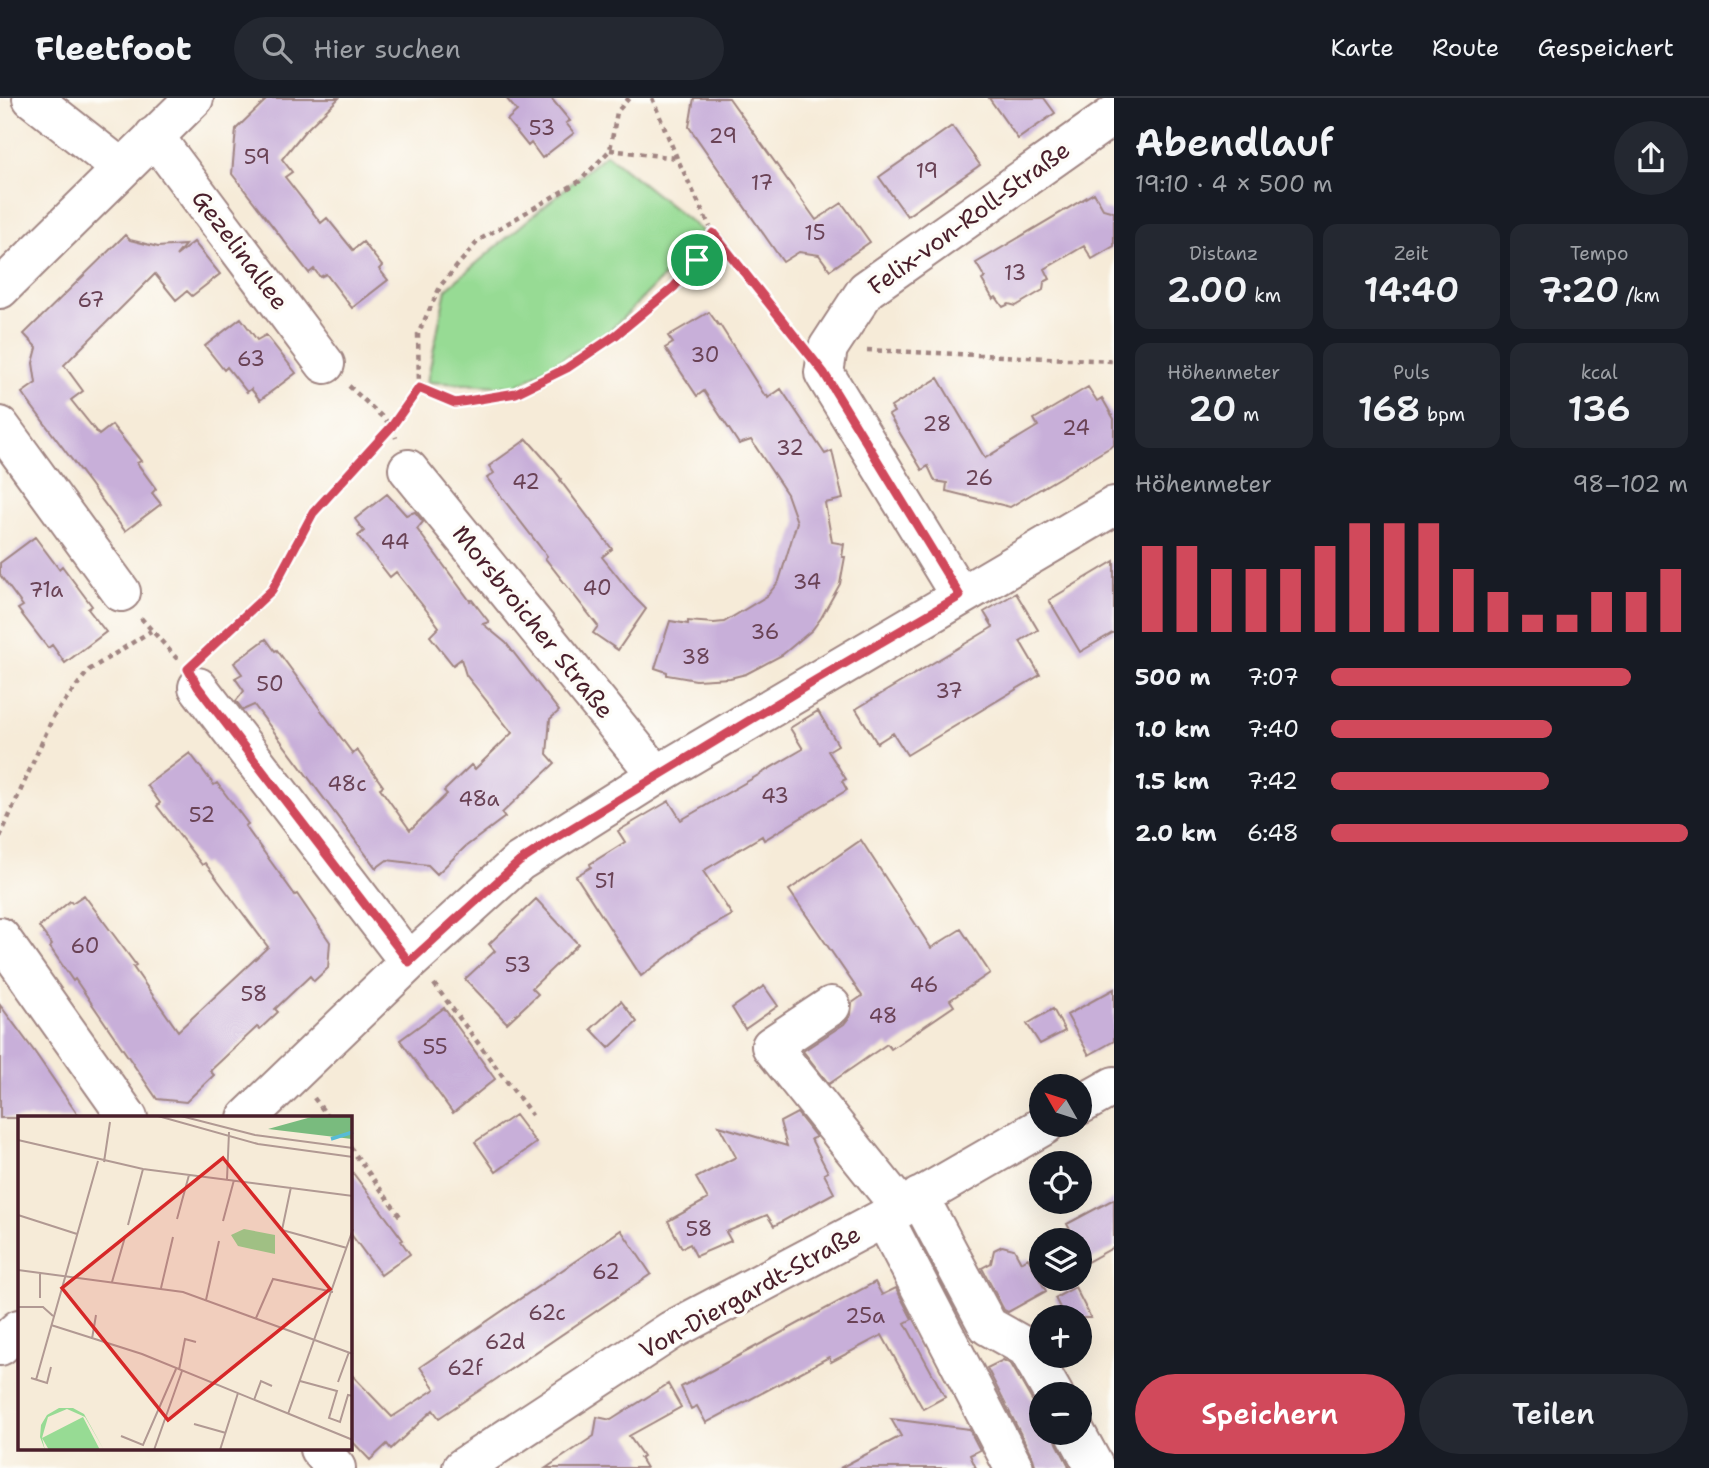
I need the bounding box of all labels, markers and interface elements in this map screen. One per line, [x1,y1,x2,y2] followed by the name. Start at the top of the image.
[234,17,724,80] search box
[35,26,192,71] text: Fleetfoot
[258,29,296,67] icon: search
[314,31,461,66] text: Hier suchen
[1330,32,1394,64] text: Karte
[1432,32,1499,64] text: Route
[1537,32,1674,64] text: Gespeichert
[529,114,555,142] house number: 53
[1135,117,1334,168] text: Abendlauf
[1614,121,1688,195] button: share
[709,122,737,150] house number: 29
[862,134,1076,302] street label: Felix-von-Roll-Straße
[244,143,270,171] house number: 59
[916,157,938,185] house number: 19
[751,169,773,197] house number: 17
[1135,169,1333,199] text: 19:10 · 4 × 500 m
[184,183,296,317] street label: Gezelinallee
[804,219,826,247] house number: 15
[667,230,727,290] pin
[678,241,716,279] icon: arrive
[1189,241,1258,266] text: Distanz
[1394,241,1429,266] text: Zeit
[1570,241,1628,266] text: Tempo
[1004,259,1026,287] house number: 13
[1167,266,1248,313] text: 2.00
[1363,266,1460,313] text: 14:40
[1538,266,1619,313] text: 7:20
[1248,283,1281,308] text: km
[1619,283,1660,308] text: /km
[77,286,105,314] house number: 67
[690,341,720,369] house number: 30
[237,345,265,373] house number: 63
[1167,360,1280,385] text: Höhenmeter
[1393,360,1430,385] text: Puls
[1581,360,1618,385] text: kcal
[1188,385,1236,432] text: 20
[1358,385,1421,432] text: 168
[1568,385,1631,432] text: 136
[1236,402,1259,427] text: m
[1421,402,1465,427] text: bpm
[923,410,951,438] house number: 28
[1062,414,1090,442] house number: 24
[776,434,804,462] house number: 32
[965,464,993,492] house number: 26
[512,468,540,496] house number: 42
[1135,469,1272,499] text: Höhenmeter
[1573,469,1688,499] text: 98–102 m
[445,519,621,725] street label: Morsbroicher Straße
[381,528,409,556] house number: 44
[793,568,821,596] house number: 34
[582,574,612,602] house number: 40
[29,576,63,604] house number: 71a
[751,618,779,646] house number: 36
[682,643,710,671] house number: 38
[1135,662,1210,692] text: 500 m
[1247,662,1299,692] text: 7:07
[256,670,284,698] house number: 50
[935,677,963,705] house number: 37
[1135,714,1210,744] text: 1.0 km
[1247,714,1299,744] text: 7:40
[1135,766,1209,796] text: 1.5 km
[1247,766,1298,796] text: 7:42
[327,770,367,798] house number: 48c
[761,782,789,810] house number: 43
[458,785,500,813] house number: 48a
[189,801,215,829] house number: 52
[1135,818,1217,848] text: 2.0 km
[1247,818,1299,848] text: 6:48
[595,867,615,895] house number: 51
[71,932,99,960] house number: 60
[505,951,531,979] house number: 53
[910,971,939,999] house number: 46
[240,980,268,1008] house number: 58
[869,1002,897,1030] house number: 48
[422,1033,448,1061] house number: 55
[1029,1074,1092,1138] north arrow
[1029,1074,1092,1445] map controls
[18,1116,352,1450] inset map
[1029,1151,1092,1214] button: locate
[685,1215,713,1243] house number: 58
[634,1218,866,1366] street label: Von-Diergardt-Straße
[1029,1228,1092,1291] button: layers
[592,1258,620,1286] house number: 62
[528,1299,566,1327] house number: 62c
[845,1302,885,1330] house number: 25a
[1029,1305,1092,1368] button: +
[485,1328,525,1356] house number: 62d
[447,1354,483,1382] house number: 62f
[1135,1374,1405,1454] button: Speichern
[1419,1374,1688,1454] button: Teilen
[1029,1382,1092,1445] button: −

